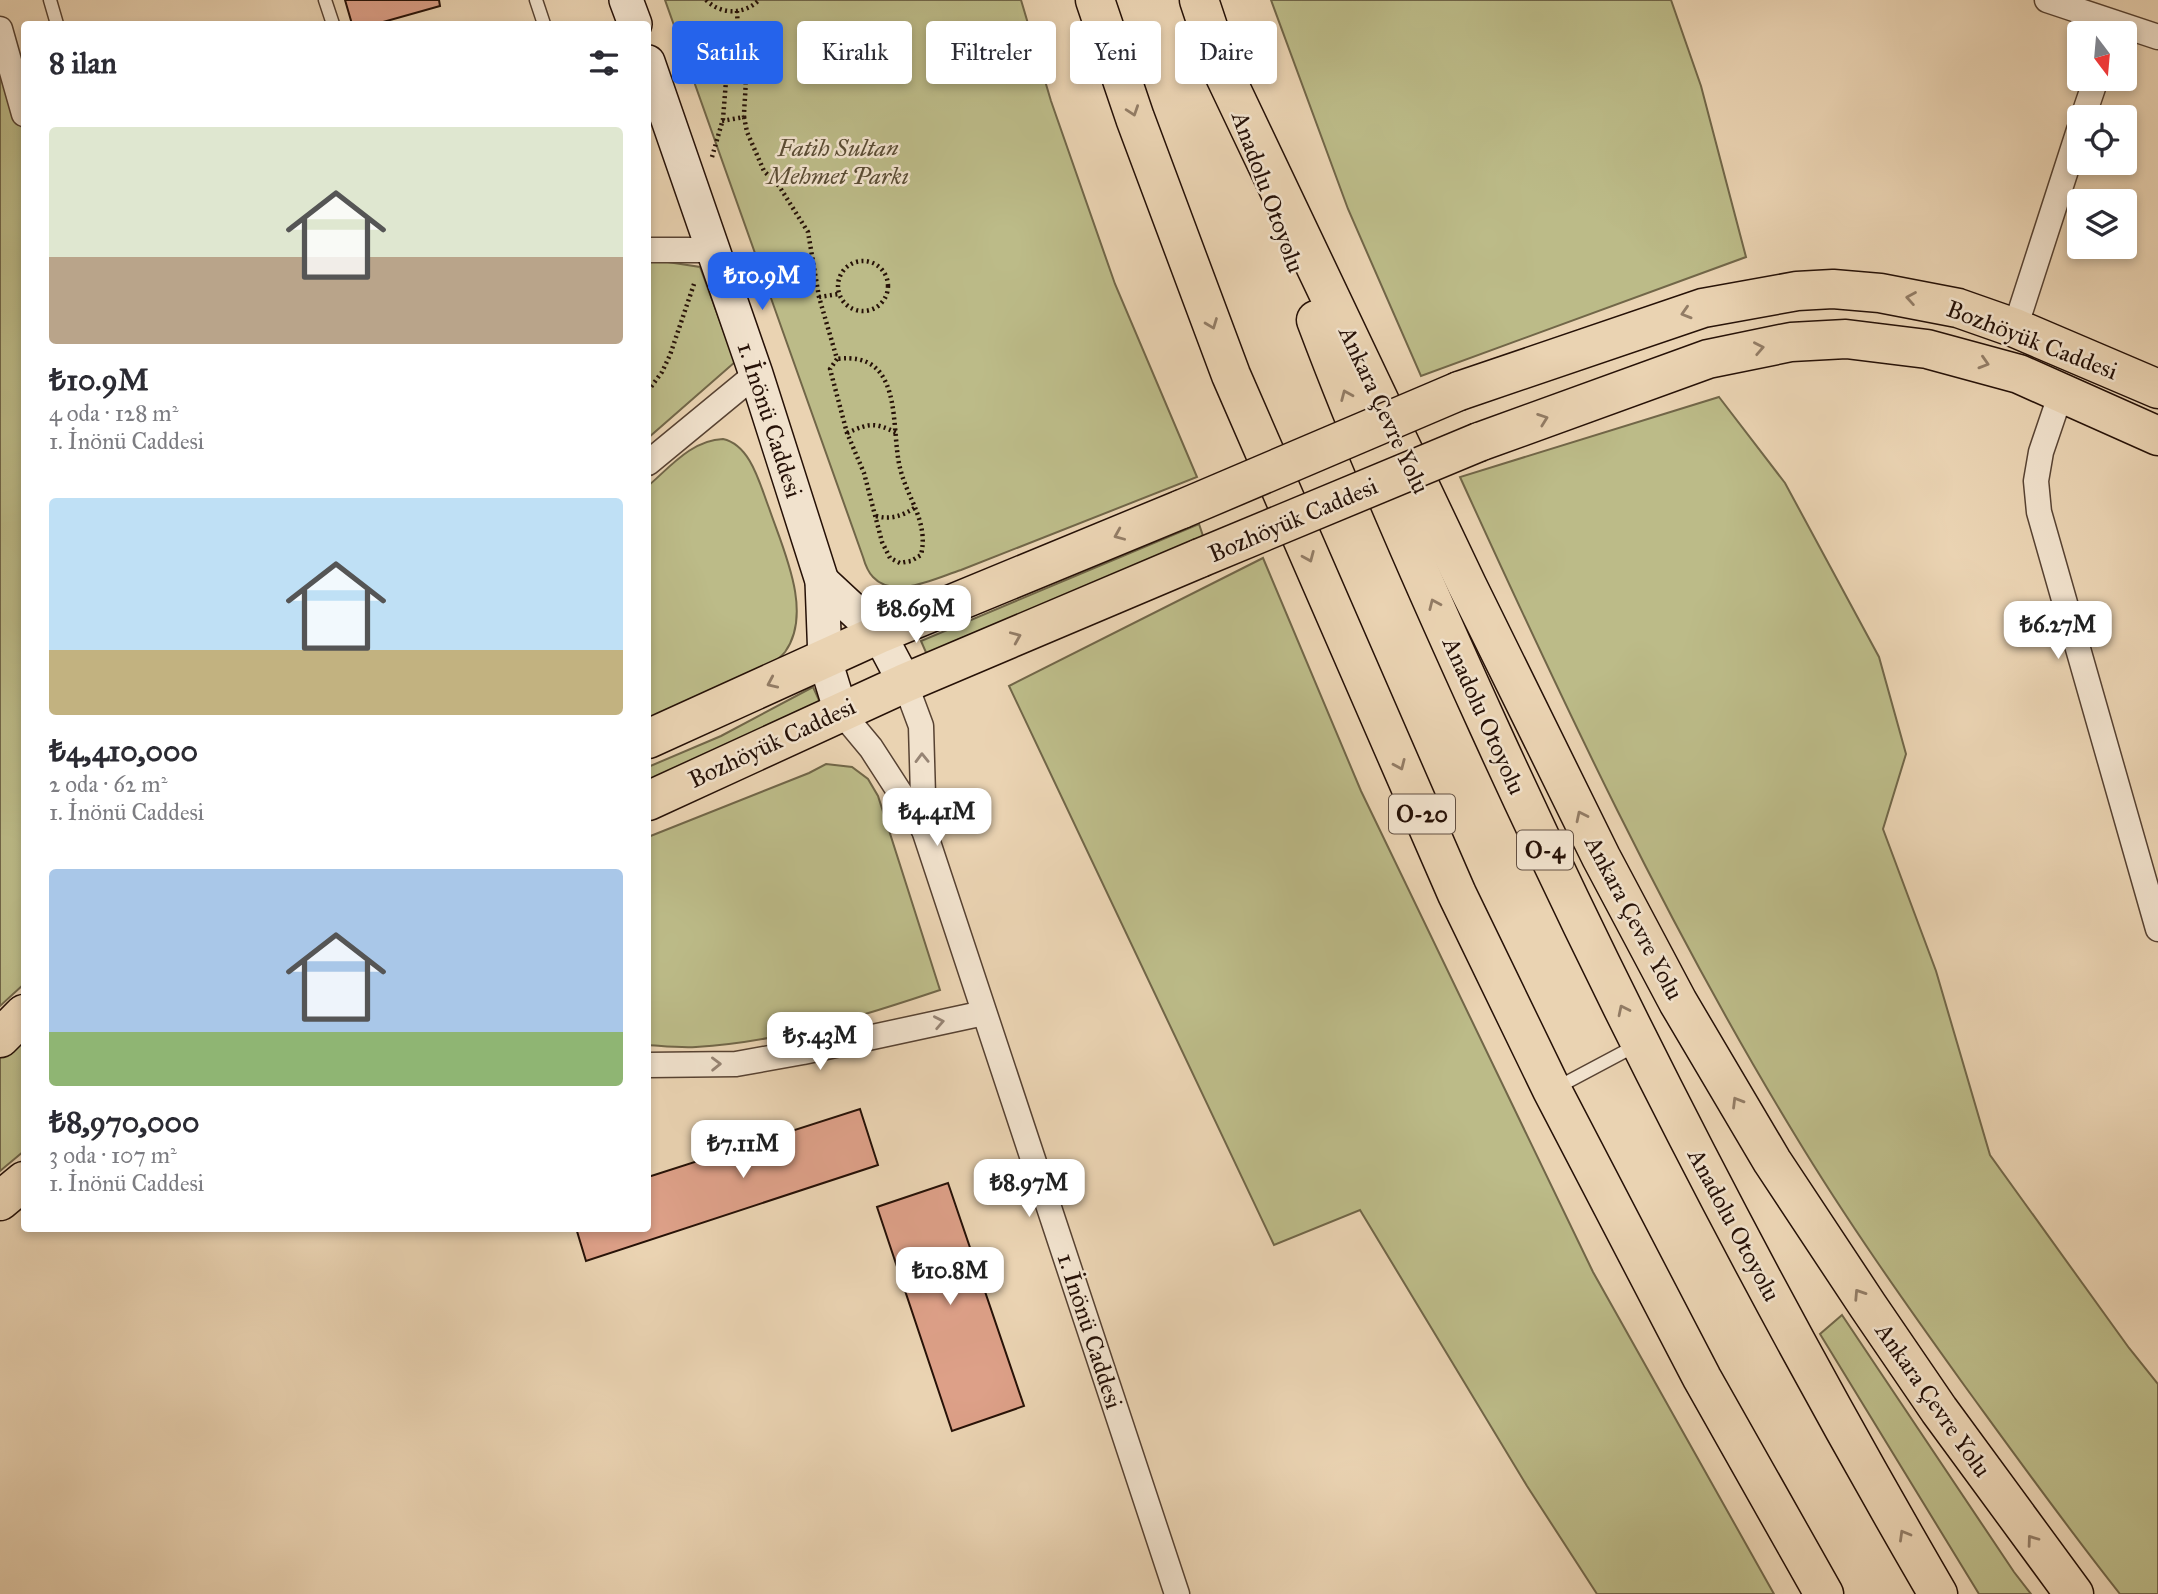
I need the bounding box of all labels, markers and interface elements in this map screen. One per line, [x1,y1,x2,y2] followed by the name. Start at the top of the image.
[672,21,783,84] chip: Satılık
[797,21,912,84] chip: Kiralık
[926,21,1056,84] chip: Filtreler
[1070,21,1161,84] chip: Yeni
[1175,21,1277,84] chip: Daire
[2067,21,2137,91] north arrow
[2067,21,2137,259] map controls
[585,44,623,82] icon: filters
[49,45,117,81] text: 8 ilan
[1125,105,1139,117] one-way arrow
[2067,105,2137,175] button: locate
[1225,107,1311,277] street label: Anadolu Otoyolu
[765,133,909,191] park label: Fatih Sultan Mehmet Parkı
[273,172,399,298] icon: home
[2067,189,2137,259] button: layers
[705,252,819,312] pin: ₺10.9M
[724,261,800,289] text: ₺10.9M
[1905,291,1917,306] one-way arrow
[1942,294,2122,387] street label: Bozhöyük Caddesi
[1681,305,1693,320] one-way arrow
[1204,318,1218,330] one-way arrow
[1332,321,1436,499] street label: Ankara Çevre Yolu
[731,338,809,502] street label: 1. İnönü Caddesi
[1753,341,1765,356] one-way arrow
[1977,355,1989,370] one-way arrow
[49,362,149,398] text: ₺10.9M
[1340,389,1354,401] one-way arrow
[49,399,178,427] text: 4 oda · 128 m²
[1537,413,1549,427] one-way arrow
[49,427,204,455] text: 1. İnönü Caddesi
[1204,471,1382,569] street label: Bozhöyük Caddesi
[1114,527,1127,541] one-way arrow
[273,543,399,669] icon: home
[1301,550,1315,562] one-way arrow
[859,586,973,645] pin: ₺8.69M
[877,594,955,622] text: ₺8.69M
[1428,599,1442,612] one-way arrow
[2001,602,2115,661] pin: ₺6.27M
[2020,610,2096,638] text: ₺6.27M
[1009,631,1021,645] one-way arrow
[1436,632,1532,800] street label: Anadolu Otoyolu
[767,675,779,689] one-way arrow
[684,691,861,795] street label: Bozhöyük Caddesi
[49,733,198,769] text: ₺4,410,000
[914,753,930,763] one-way arrow
[1392,758,1406,771] one-way arrow
[49,770,167,798] text: 2 oda · 62 m²
[880,788,994,848] pin: ₺4.41M
[1389,794,1455,834] road number: O-20
[898,797,976,825] text: ₺4.41M
[49,798,204,826] text: 1. İnönü Caddesi
[1575,811,1589,823] one-way arrow
[1517,830,1573,870] road number: O-4
[1578,830,1690,1005] street label: Ankara Çevre Yolu
[273,914,399,1040] icon: home
[1617,1005,1631,1017] one-way arrow
[763,1012,877,1072] pin: ₺5.43M
[933,1016,945,1031] one-way arrow
[783,1021,857,1049] text: ₺5.43M
[710,1057,721,1072] one-way arrow
[1732,1096,1745,1109] one-way arrow
[49,1104,199,1140] text: ₺8,970,000
[686,1120,800,1180] pin: ₺7.11M
[707,1129,779,1157] text: ₺7.11M
[49,1141,177,1169] text: 3 oda · 107 m²
[1681,1142,1787,1307] street label: Anadolu Otoyolu
[972,1160,1086,1219] pin: ₺8.97M
[990,1168,1068,1196] text: ₺8.97M
[49,1169,204,1197] text: 1. İnönü Caddesi
[893,1248,1007,1307] pin: ₺10.8M
[1051,1249,1129,1413] street label: 1. İnönü Caddesi
[912,1256,988,1284] text: ₺10.8M
[1855,1288,1868,1301] one-way arrow
[1868,1316,1997,1483] street label: Ankara Çevre Yolu
[1899,1530,1912,1542] one-way arrow
[2028,1535,2041,1548] one-way arrow

